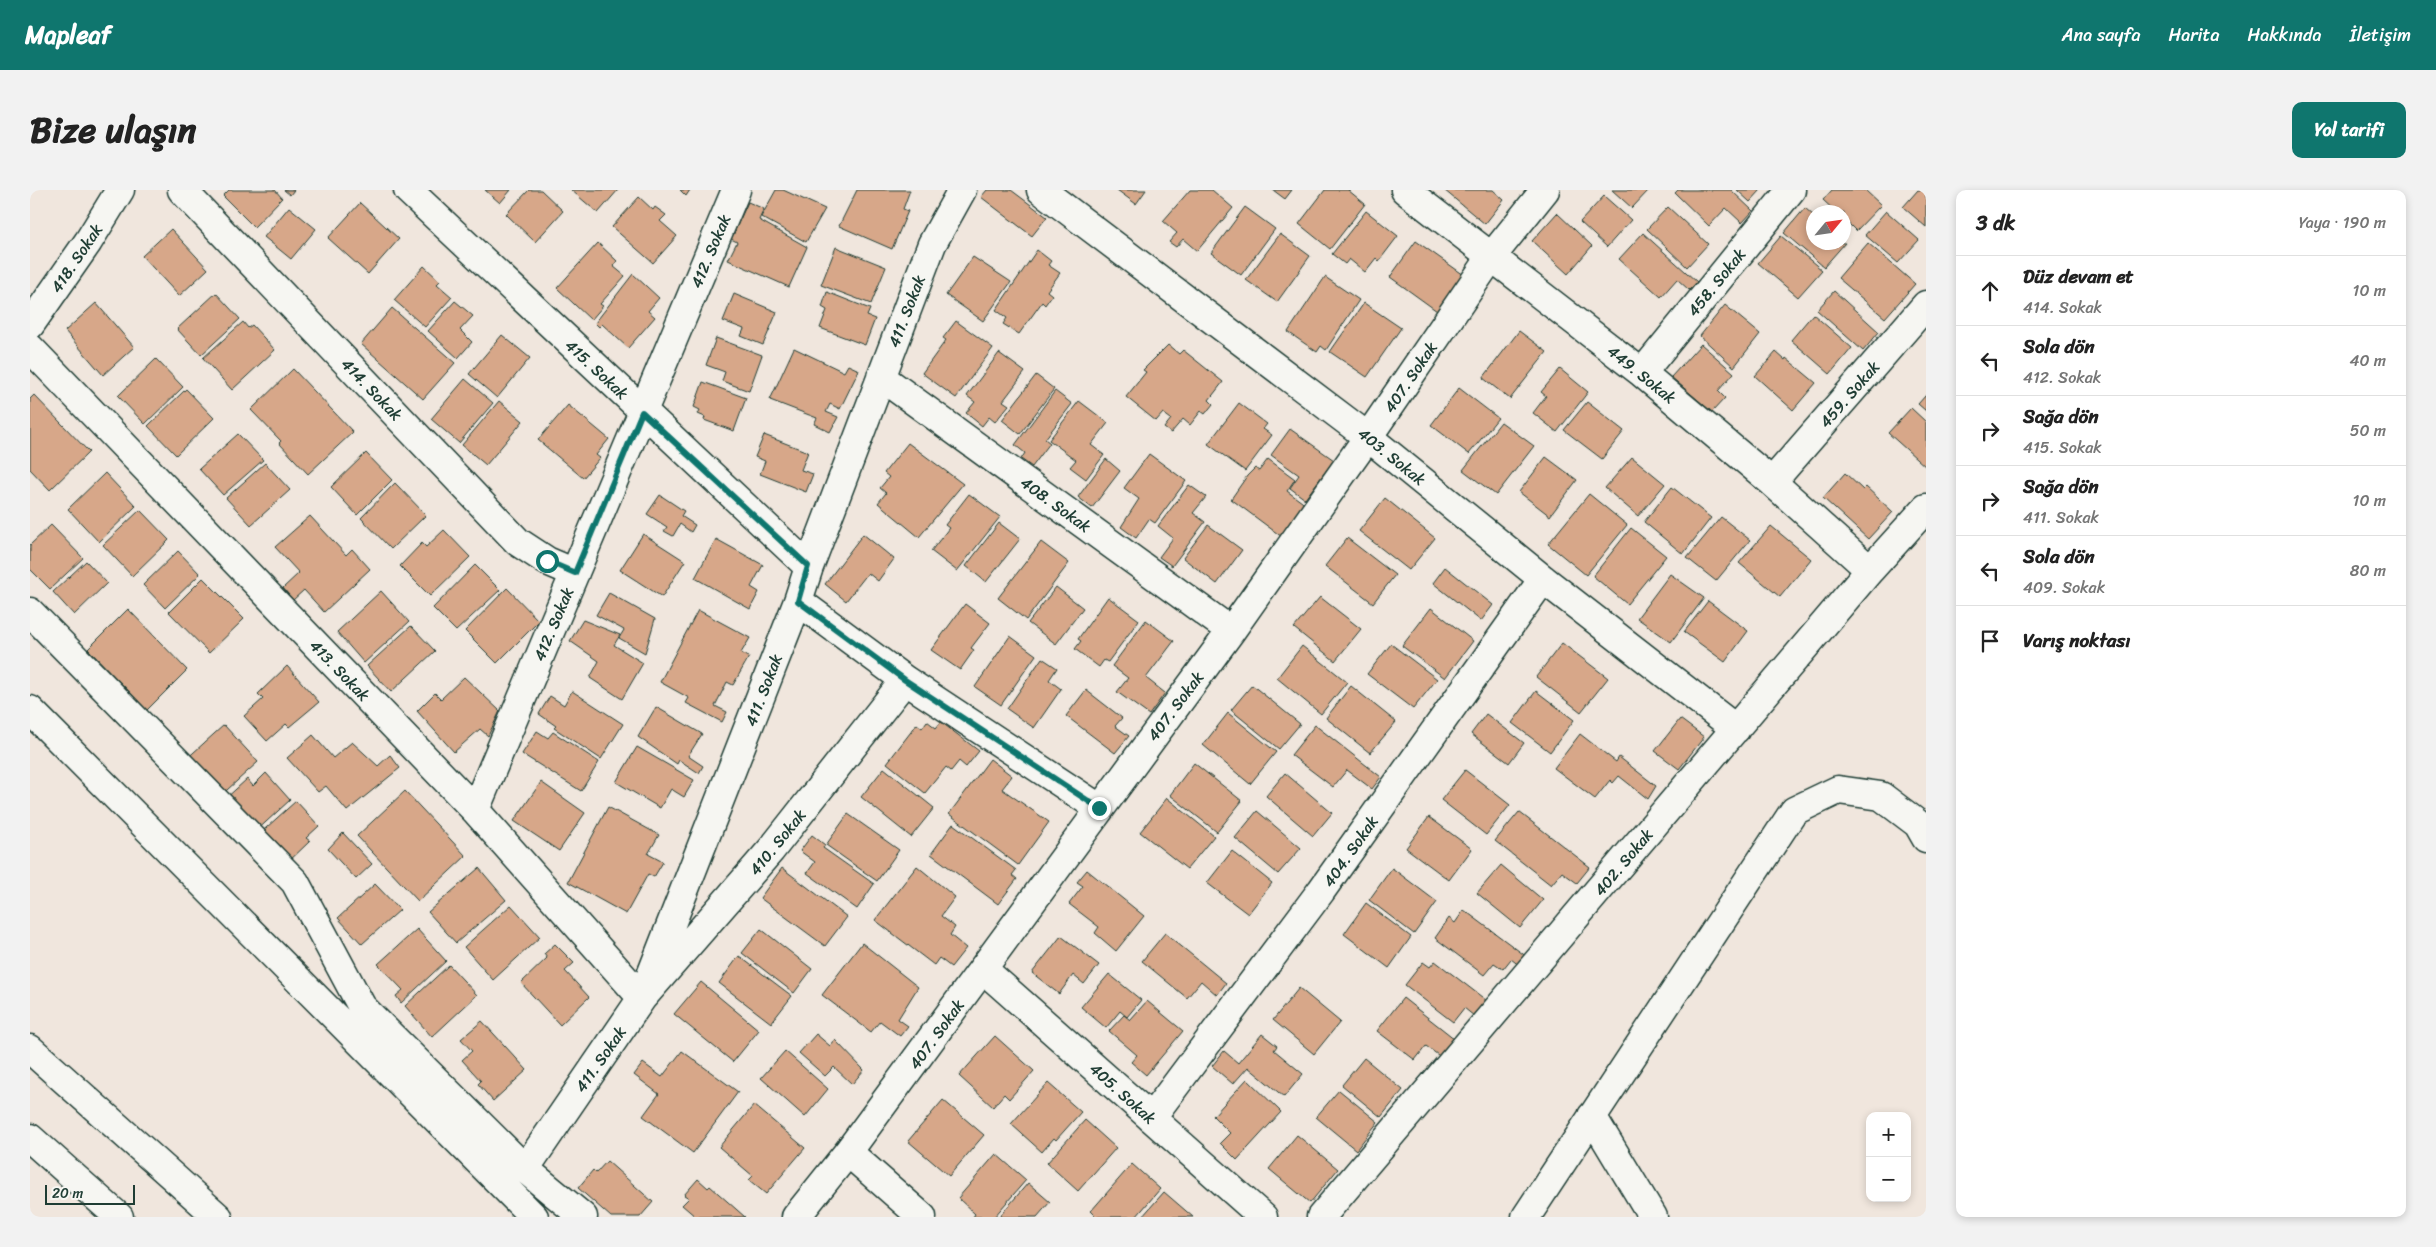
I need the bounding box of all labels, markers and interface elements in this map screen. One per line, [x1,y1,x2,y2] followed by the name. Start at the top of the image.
[25,14,111,56] text: Mapleaf
[2062,19,2140,51] text: Ana sayfa
[2168,19,2219,51] text: Harita
[2247,19,2322,51] text: Hakkında
[2350,19,2411,51] text: İletişim
[30,99,196,161] text: Bize ulaşın
[2292,102,2406,158] button: Yol tarifi
[1976,204,2015,242] text: 3 dk
[1806,205,1851,250] north arrow
[2299,208,2386,237] text: Yaya · 190 m
[682,209,739,293] street label: 412. Sokak
[42,217,111,299] street label: 418. Sokak
[1679,241,1754,323] street label: 458. Sokak
[2023,260,2134,293] text: Düz devam et
[879,270,934,352] street label: 411. Sokak
[2353,276,2386,305] text: 10 m
[1976,277,2004,305] icon: ahead
[2023,293,2102,322] text: 414. Sokak
[2023,330,2094,363] text: Sola dön
[558,332,636,407] street label: 415. Sokak
[1376,335,1445,419] street label: 407. Sokak
[1601,337,1683,412] street label: 449. Sokak
[2349,346,2386,375] text: 40 m
[1976,347,2004,375] icon: left
[334,351,410,428] street label: 414. Sokak
[1812,354,1887,435] street label: 459. Sokak
[2023,363,2101,392] text: 412. Sokak
[2023,400,2098,433] text: Sağa dön
[2350,416,2386,445] text: 50 m
[1976,417,2004,445] icon: right
[1351,420,1433,493] street label: 403. Sokak
[2023,433,2102,462] text: 415. Sokak
[1014,469,1098,541] street label: 408. Sokak
[2023,470,2098,503] text: Sağa dön
[2353,486,2386,515] text: 10 m
[1976,487,2004,515] icon: right
[2023,503,2099,532] text: 411. Sokak
[2023,540,2094,573] text: Sola dön
[536,550,559,573] route start
[2350,556,2386,585] text: 80 m
[1976,557,2004,585] icon: left
[2023,573,2105,602] text: 409. Sokak
[525,582,582,666] street label: 412. Sokak
[2023,624,2130,657] text: Varış noktası
[1976,627,2004,655] icon: arrive
[302,632,377,709] street label: 413. Sokak
[736,649,791,731] street label: 411. Sokak
[1139,665,1212,748] street label: 407. Sokak
[1088,797,1111,820] route end
[741,802,814,882] street label: 410. Sokak
[1315,809,1386,893] street label: 404. Sokak
[1586,821,1661,903] street label: 402. Sokak
[901,992,972,1076] street label: 407. Sokak
[567,1019,634,1099] street label: 411. Sokak
[1082,1055,1163,1132] street label: 405. Sokak
[1866,1112,1911,1202] map controls
[1866,1112,1911,1157] button: +
[1866,1157,1911,1202] button: −
[52,1181,83,1206] text: 20 m
[45,1182,135,1205] scale bar

